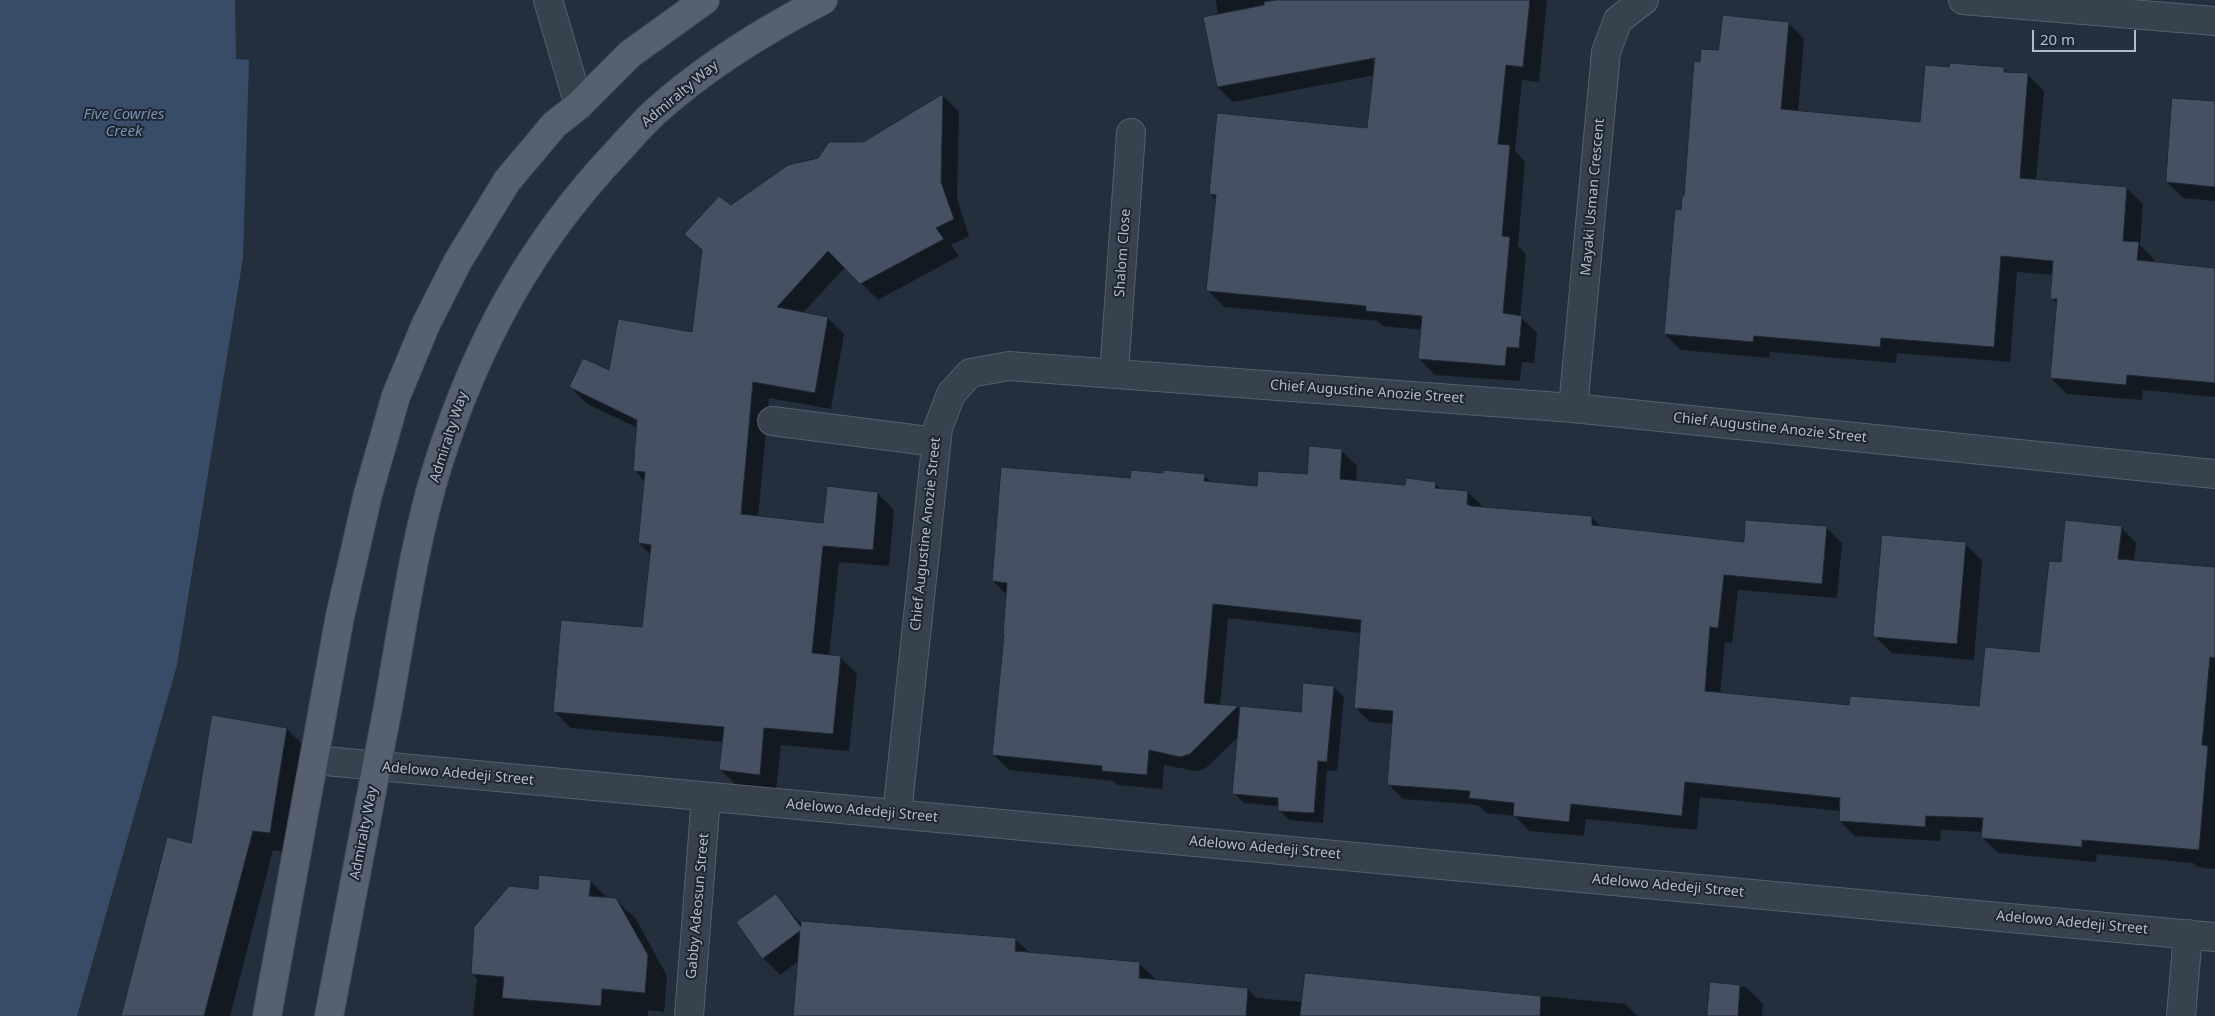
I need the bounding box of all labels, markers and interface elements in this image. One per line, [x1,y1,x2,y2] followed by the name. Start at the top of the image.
[2035,20,2139,52] scale bar
[2040,29,2075,49] text: 20 m
[638,57,722,131] street label: Admiralty Way
[83,106,165,141] water label: Five Cowries Creek
[1578,118,1608,276] street label: Mayaki Usman Crescent
[1112,208,1134,298] street label: Shalom Close
[1269,377,1465,407] street label: Chief Augustine Anozie Street
[426,389,472,485] street label: Admiralty Way
[1672,409,1868,447] street label: Chief Augustine Anozie Street
[907,436,945,632] street label: Chief Augustine Anozie Street
[381,759,535,789] street label: Adelowo Adedeji Street
[347,785,381,881] street label: Admiralty Way
[785,796,939,826] street label: Adelowo Adedeji Street
[683,832,713,980] street label: Gabby Adeosun Street
[1188,833,1342,863] street label: Adelowo Adedeji Street
[1591,871,1745,901] street label: Adelowo Adedeji Street
[1995,908,2149,938] street label: Adelowo Adedeji Street

